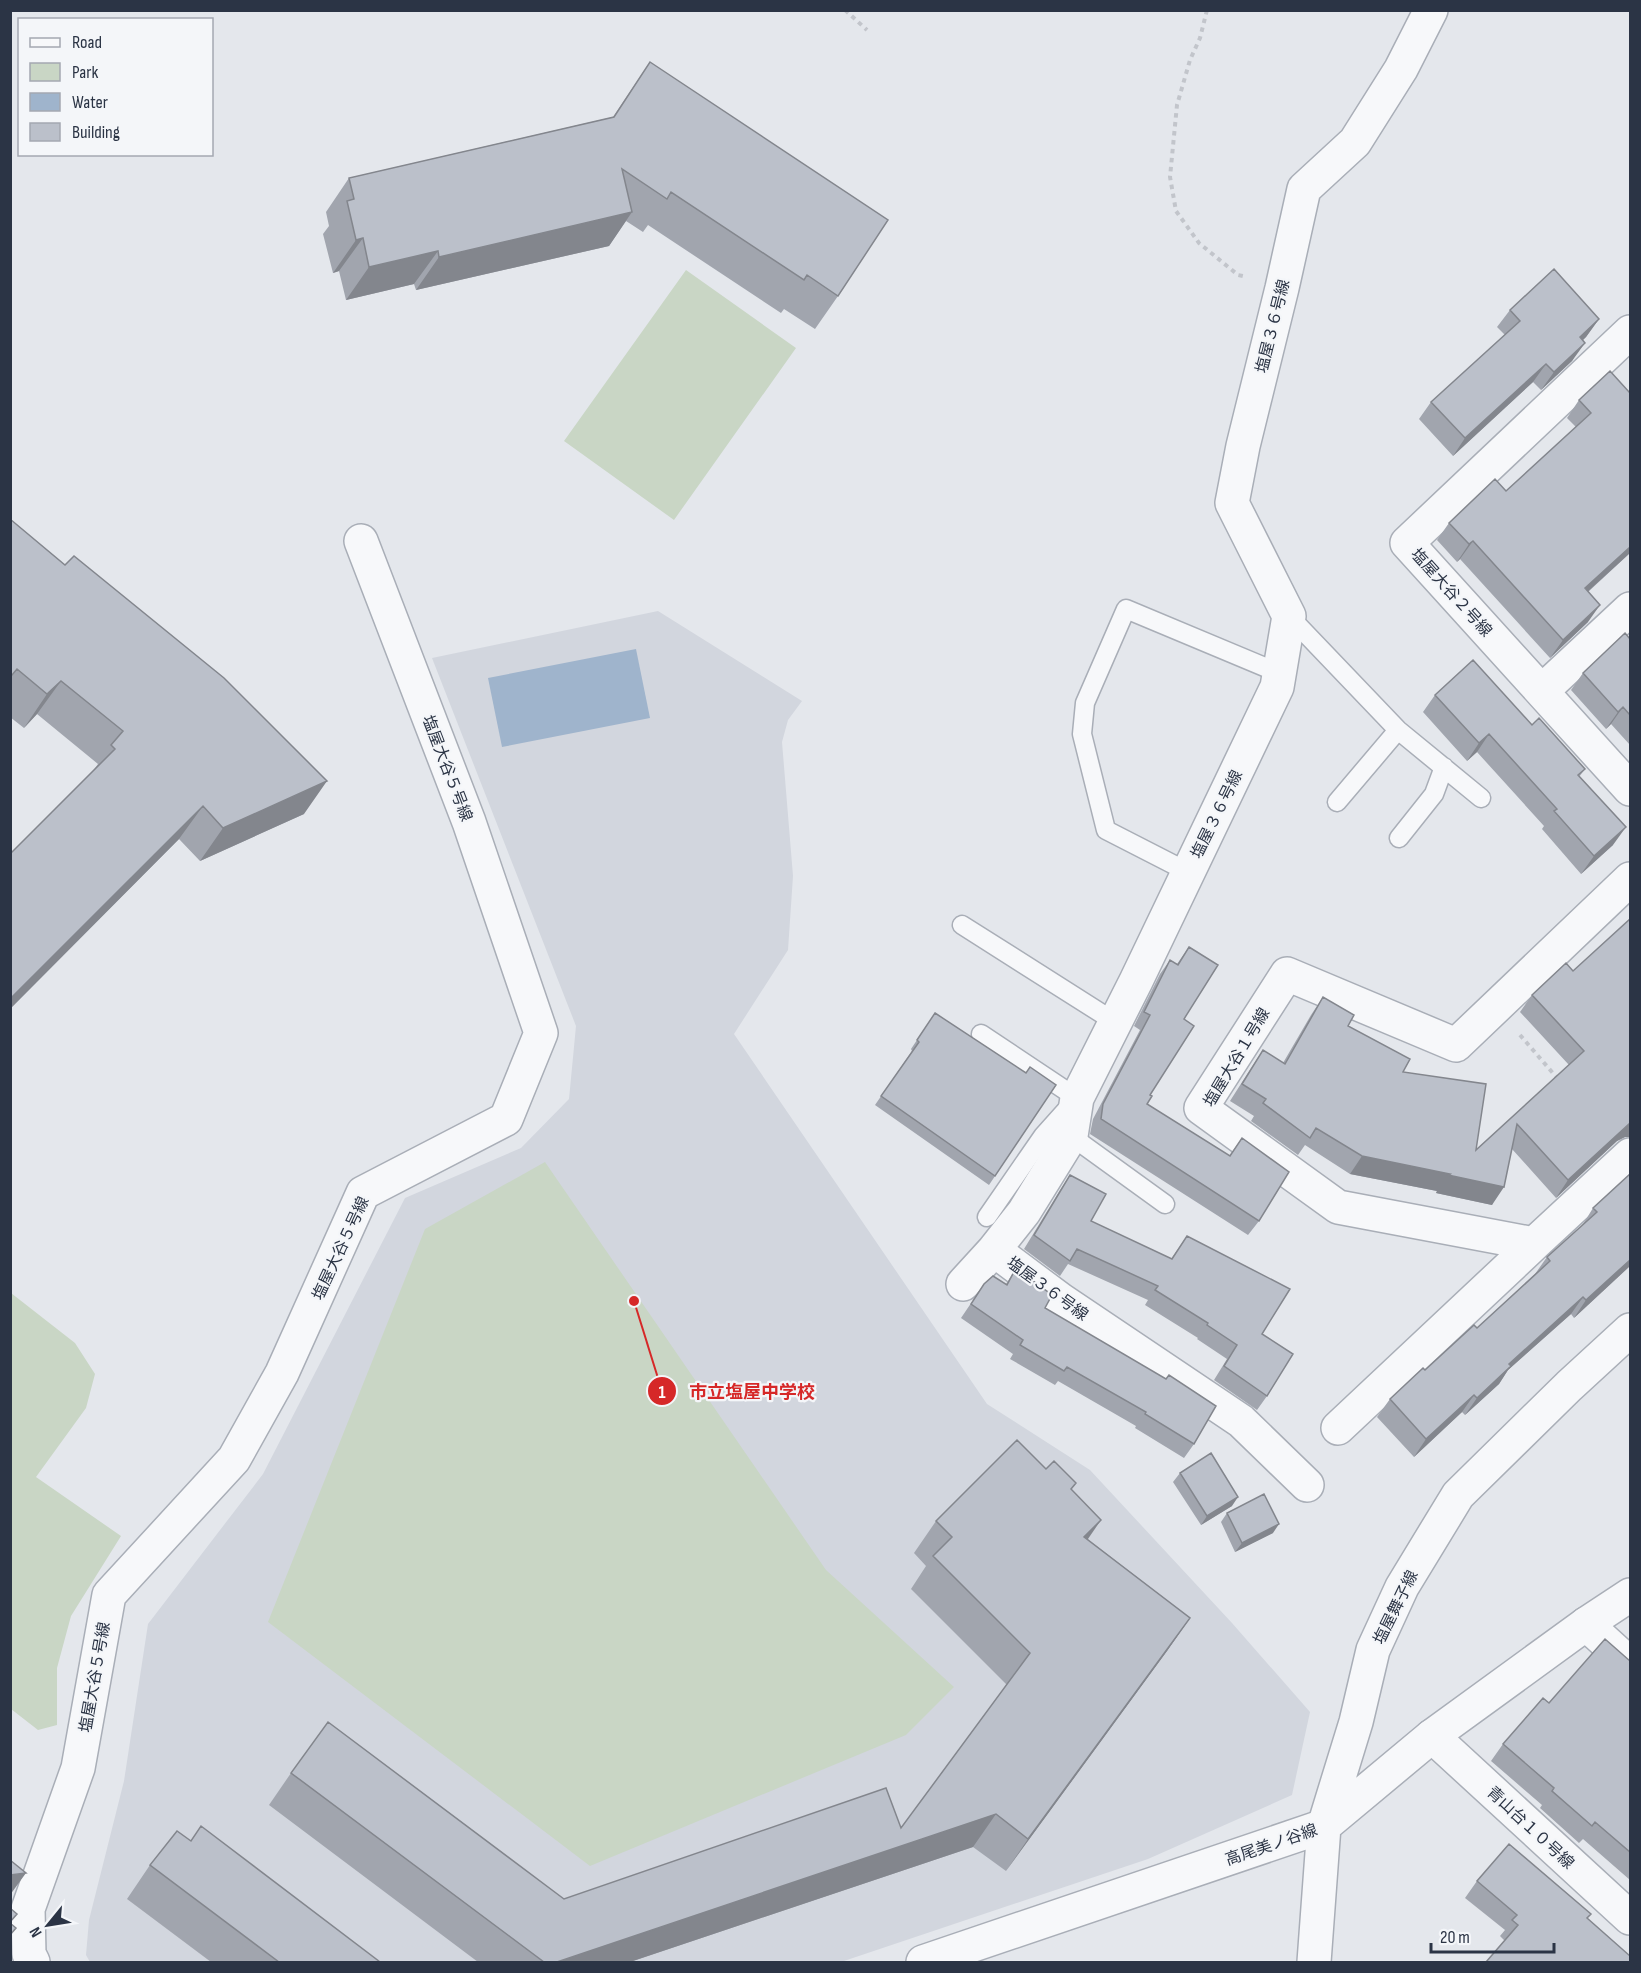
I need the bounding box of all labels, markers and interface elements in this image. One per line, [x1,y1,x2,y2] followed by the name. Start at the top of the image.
[18,18,213,156] legend
[72,32,102,53] text: Road
[72,62,98,83] text: Park
[72,92,108,113] text: Water
[72,122,120,143] text: Building
[1253,277,1294,375] street label: 塩屋３６号線
[1406,545,1495,641] street label: 塩屋大谷２号線
[418,713,476,824] street label: 塩屋大谷５号線
[1188,767,1247,862] street label: 塩屋３６号線
[1200,1005,1274,1111] street label: 塩屋大谷１号線
[309,1194,374,1303] street label: 塩屋大谷５号線
[1003,1253,1092,1325] street label: 塩屋３６号線
[647,1373,827,1409] callout: 市立塩屋中学校
[658,1382,666,1403] text: 1
[689,1382,815,1403] text: 市立塩屋中学校
[1370,1568,1422,1648] street label: 塩屋舞子線
[76,1620,115,1734] street label: 塩屋大谷５号線
[1483,1783,1577,1873] street label: 青山台１０号線
[1223,1821,1320,1870] street label: 高尾美ノ谷線
[18,1895,78,1955] north arrow
[1431,1916,1554,1954] scale bar
[26,1923,47,1940] text: N
[1440,1927,1470,1948] text: 20 m

